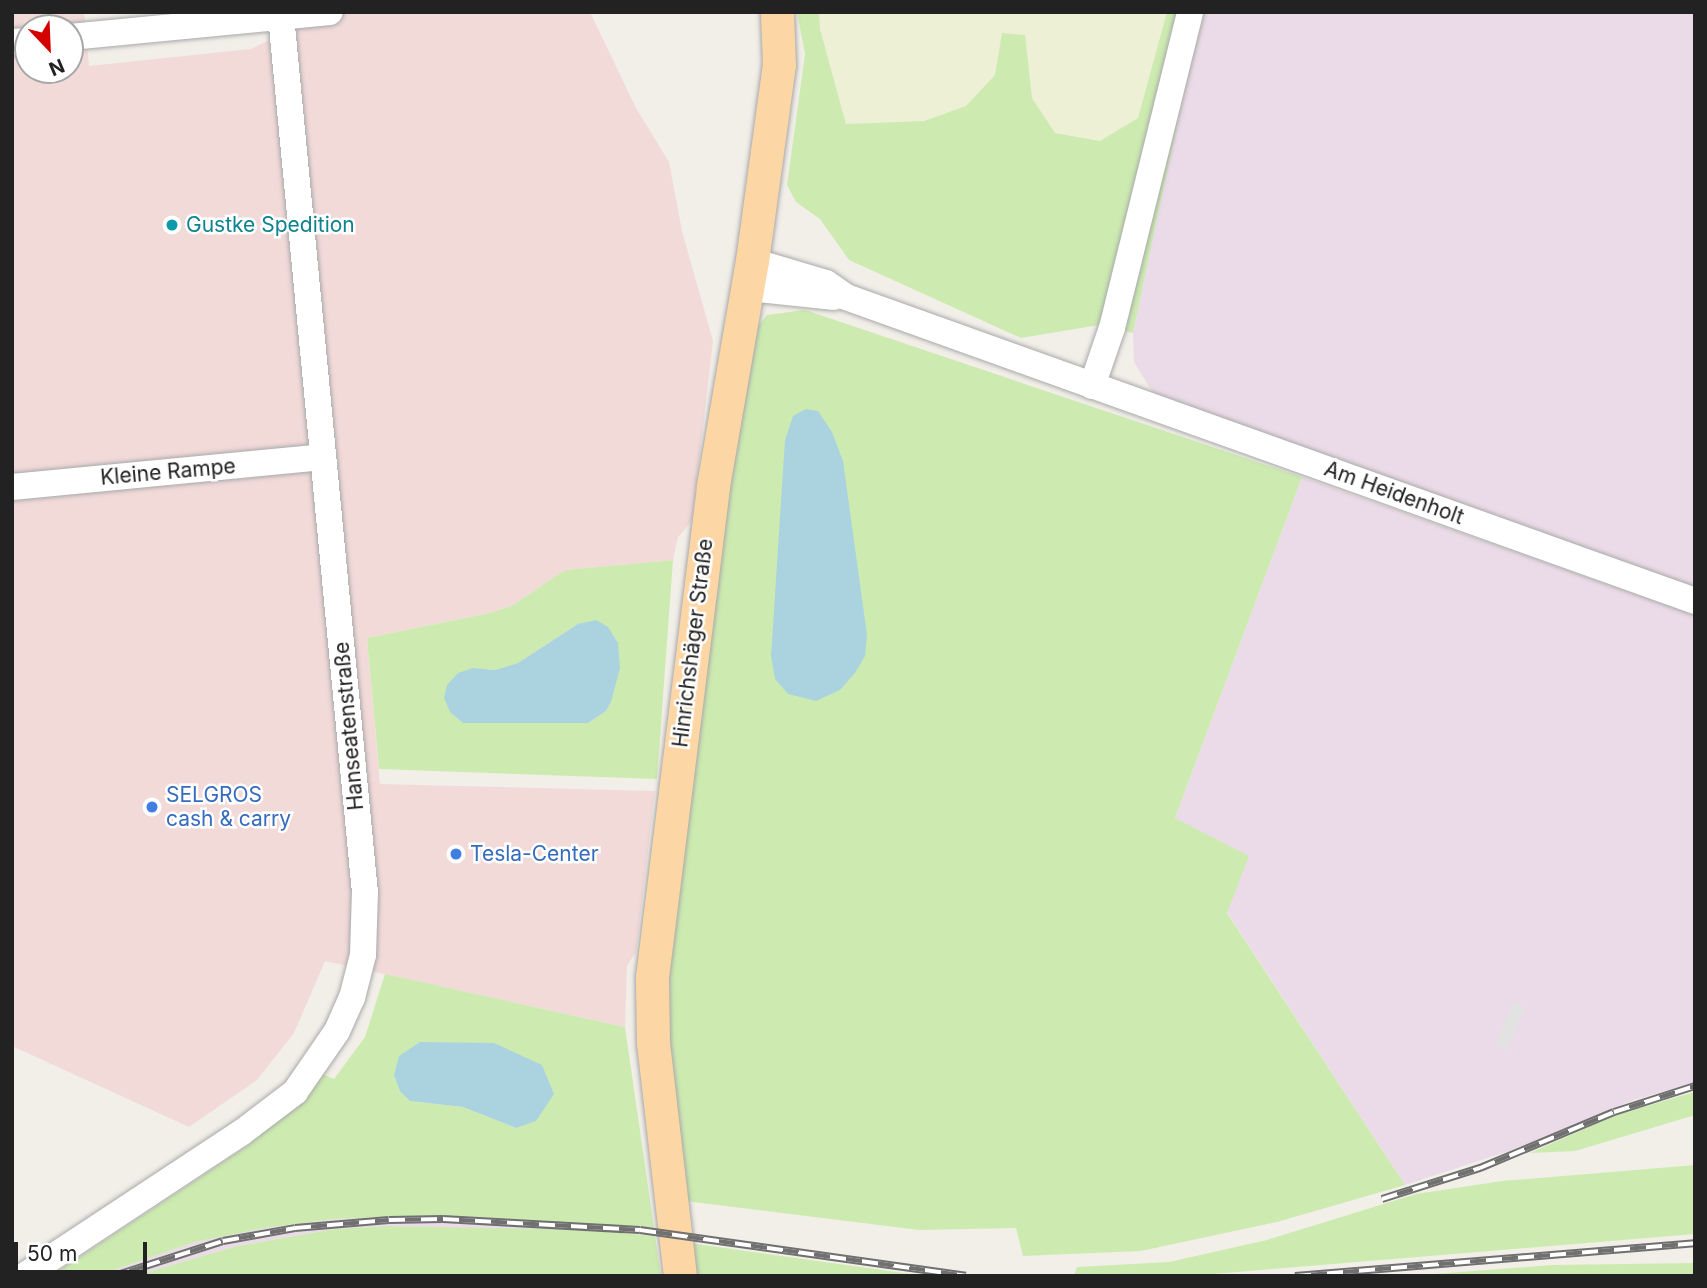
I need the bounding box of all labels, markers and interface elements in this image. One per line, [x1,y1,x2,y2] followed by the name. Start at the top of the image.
[14,14,84,84] north arrow
[45,54,68,80] text: N
[186,212,355,238] place label: Gustke Spedition
[164,217,180,233] marker: Gustke Spedition
[99,454,237,490] street label: Kleine Rampe
[1321,456,1467,530] street label: Am Heidenholt
[668,537,718,749] street label: Hinrichshäger Straße
[329,641,369,811] street label: Hanseatenstraße
[166,782,291,832] place label: SELGROS cash & carry
[144,799,160,815] marker: SELGROS cash & carry
[470,841,599,867] place label: Tesla-Center
[448,846,464,862] marker: Tesla-Center
[18,1228,150,1272] scale bar
[27,1241,77,1266] text: 50 m

